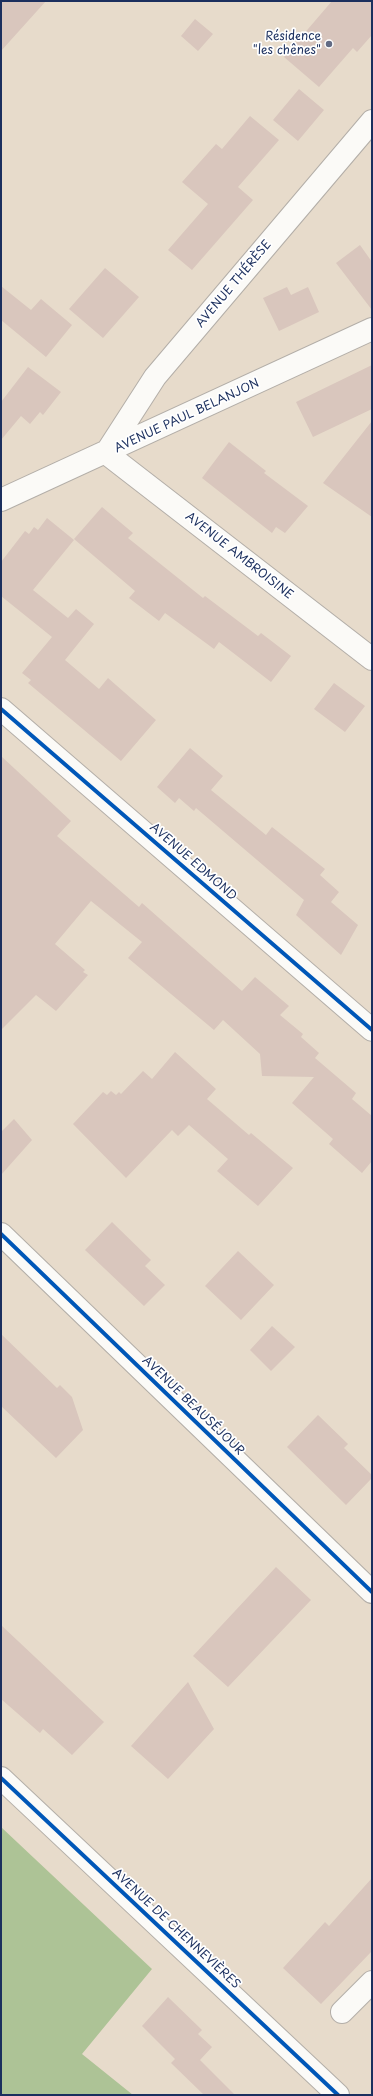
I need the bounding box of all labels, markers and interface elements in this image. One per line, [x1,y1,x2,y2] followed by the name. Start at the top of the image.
[253,30,321,58] place label: Résidence "les chênes"
[324,39,334,49] marker: Résidence "les chênes"
[193,237,275,331] street label: AVENUE THÉRÈSE
[112,376,262,456] street label: AVENUE PAUL BELANJON
[182,509,296,603] street label: AVENUE AMBROISINE
[147,820,239,904] street label: AVENUE EDMOND
[139,1354,247,1458] street label: AVENUE BEAUSÉJOUR
[109,1866,243,1992] street label: AVENUE DE CHENNEVIÈRES

